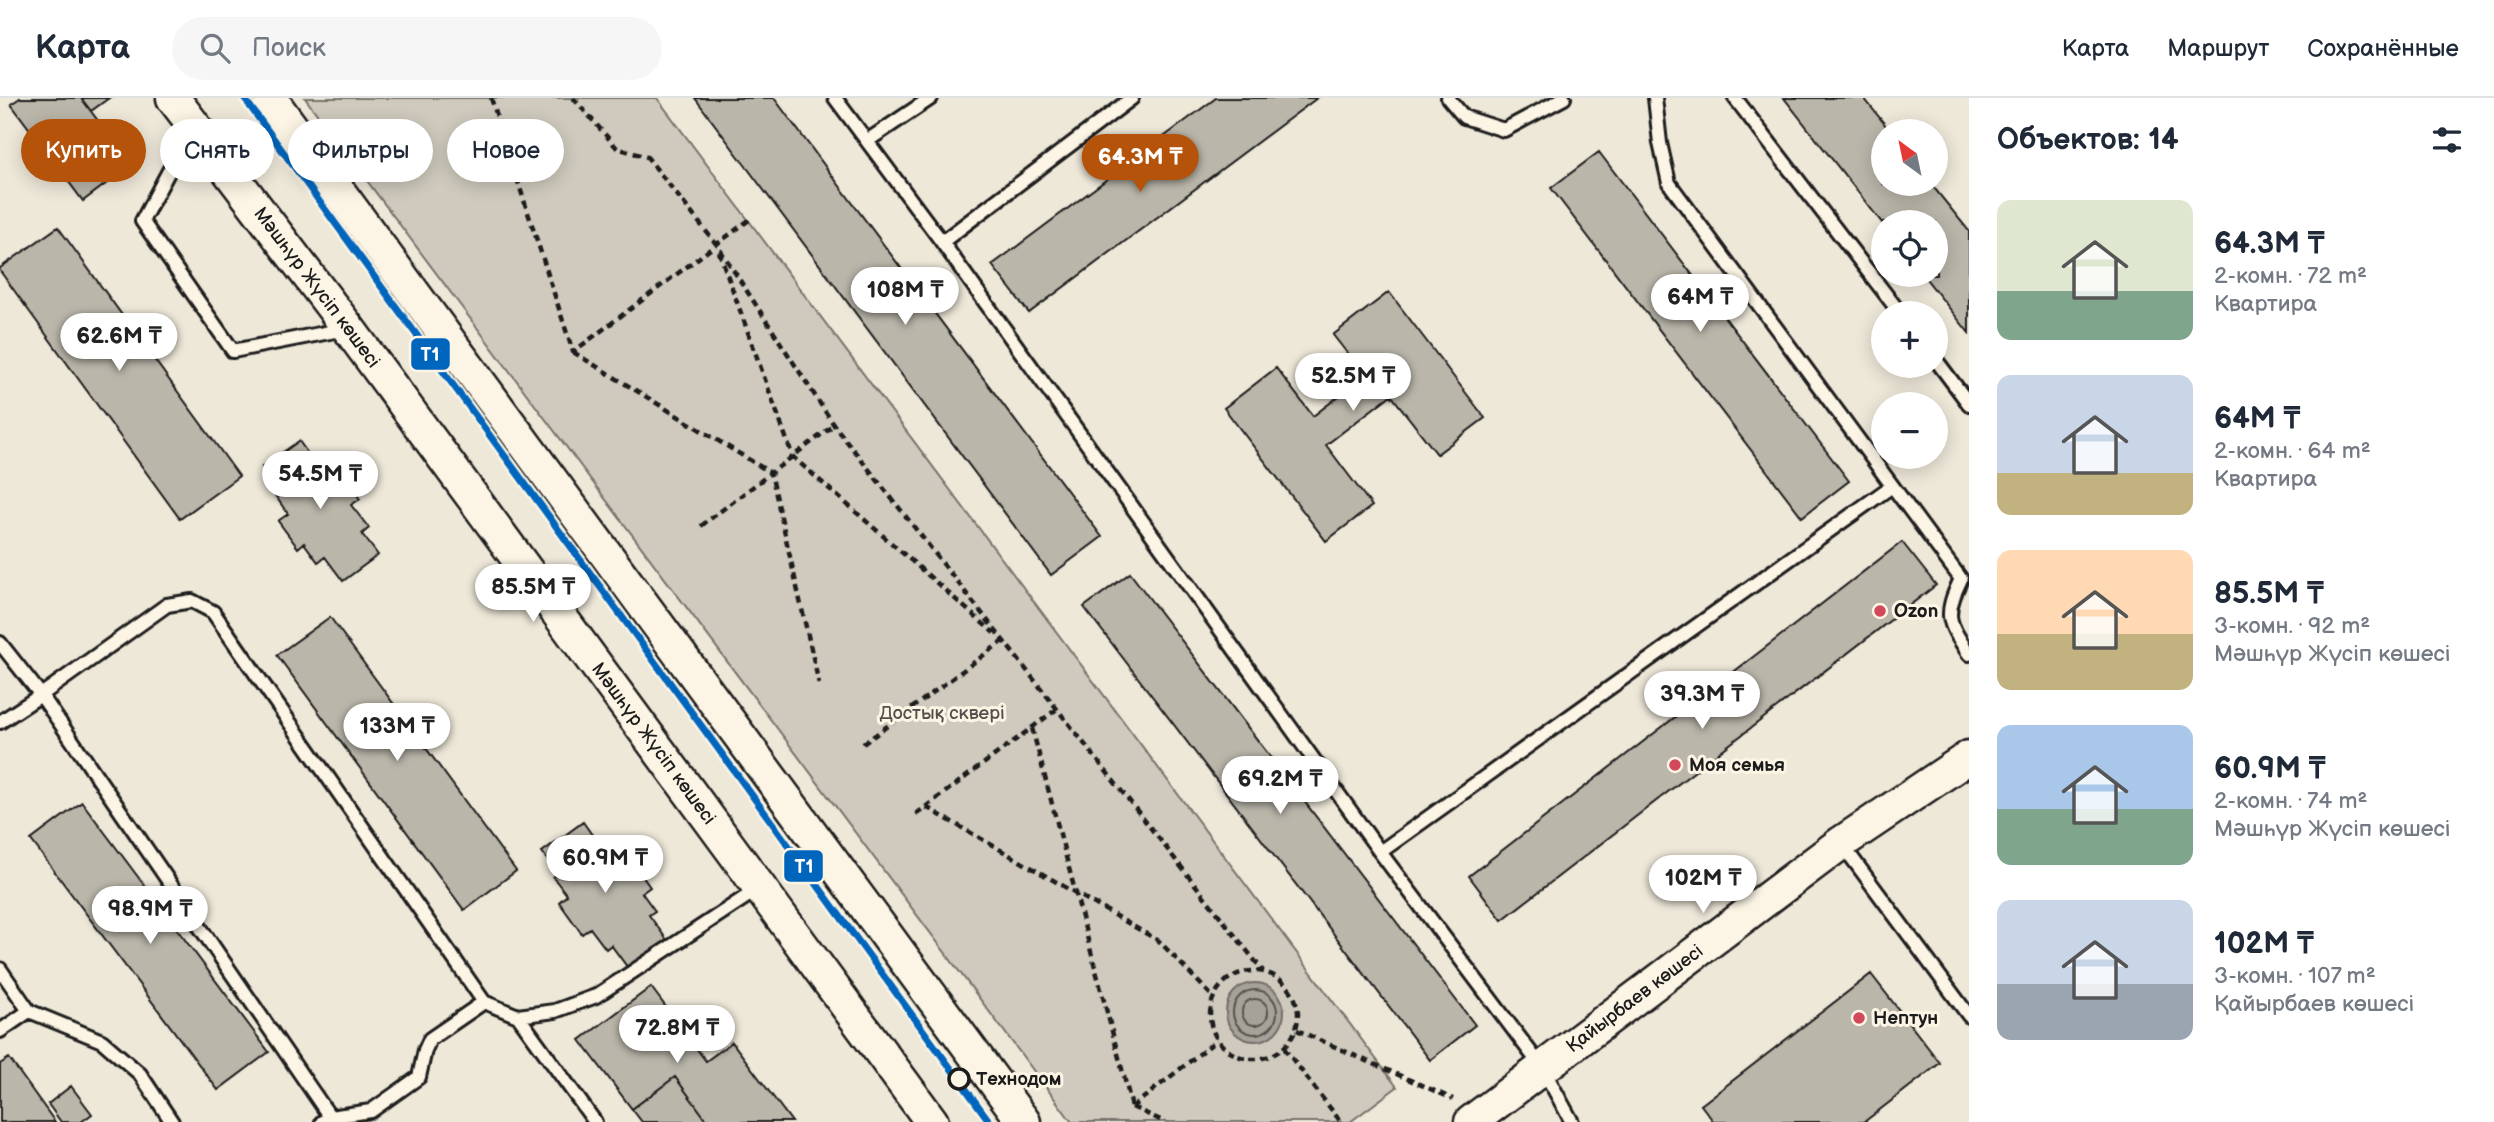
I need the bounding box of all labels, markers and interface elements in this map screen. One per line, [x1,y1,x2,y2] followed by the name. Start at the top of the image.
[172,17,662,80] search box
[35,28,130,68] text: Карта
[196,29,234,67] icon: search
[252,33,326,64] text: Поиск
[2062,34,2129,63] text: Карта
[2167,34,2269,63] text: Маршрут
[2307,34,2459,63] text: Сохранённые
[21,119,146,182] chip: Купить
[160,119,274,182] chip: Снять
[288,119,433,182] chip: Фильтры
[447,119,564,182] chip: Новое
[1871,119,1948,196] north arrow
[1871,119,1948,469] map controls
[2428,121,2466,159] icon: filters
[1997,122,2179,158] text: Объектов: 14
[1075,134,1205,194] pin: 64.3M ₸
[1098,143,1182,171] text: 64.3M ₸
[249,203,385,372] street label: Мәшһүр Жүсіп көшесі
[1871,210,1948,287] button: locate
[2214,226,2324,262] text: 64.3M ₸
[2053,228,2137,312] icon: home
[2214,262,2367,290] text: 2-комн. · 72 m²
[848,268,962,327] pin: 108M ₸
[1651,274,1749,334] pin: 64M ₸
[867,276,943,304] text: 108M ₸
[1667,283,1733,311] text: 64M ₸
[2214,290,2317,318] text: Квартира
[1871,301,1948,378] button: +
[54,314,184,373] pin: 62.6M ₸
[76,322,162,350] text: 62.6M ₸
[410,337,451,371] line badge: T1
[421,344,439,367] text: T1
[1288,354,1418,413] pin: 52.5M ₸
[1311,362,1395,390] text: 52.5M ₸
[1871,392,1948,469] button: −
[2214,401,2300,437] text: 64M ₸
[2053,403,2137,487] icon: home
[2214,437,2371,465] text: 2-комн. · 64 m²
[255,452,385,511] pin: 54.5M ₸
[278,460,362,488] text: 54.5M ₸
[2214,465,2317,493] text: Квартира
[468,564,598,624] pin: 85.5M ₸
[491,573,575,601] text: 85.5M ₸
[2214,576,2324,612] text: 85.5M ₸
[2053,578,2137,662] icon: home
[1894,600,1938,623] place label: Ozon
[1872,603,1888,619] marker: Ozon
[2214,612,2370,640] text: 3-комн. · 92 m²
[2214,640,2450,668] text: Мәшһүр Жүсіп көшесі
[587,658,721,829] street label: Мәшһүр Жүсіп көшесі
[1637,672,1767,731] pin: 39.3M ₸
[1660,680,1744,708] text: 39.3M ₸
[879,702,1005,725] park label: Достық сквері
[340,704,454,763] pin: 133M ₸
[359,712,435,740] text: 133M ₸
[2214,751,2325,787] text: 60.9M ₸
[2053,753,2137,837] icon: home
[1689,754,1785,777] place label: Моя семья
[1215,756,1345,816] pin: 69.2M ₸
[1667,757,1683,773] marker: Моя семья
[1238,765,1322,793] text: 69.2M ₸
[2214,787,2367,815] text: 2-комн. · 74 m²
[2214,815,2450,843] text: Мәшһүр Жүсіп көшесі
[540,836,670,895] pin: 60.9M ₸
[562,844,648,872] text: 60.9M ₸
[783,849,824,883] line badge: T1
[795,856,813,879] text: T1
[1646,856,1760,915] pin: 102M ₸
[1665,864,1741,892] text: 102M ₸
[85,886,215,946] pin: 98.9M ₸
[108,895,192,923] text: 98.9M ₸
[2214,926,2314,962] text: 102M ₸
[2053,928,2137,1012] icon: home
[1562,940,1708,1058] street label: Қайырбаев көшесі
[2214,962,2376,990] text: 3-комн. · 107 m²
[2214,990,2414,1018] text: Қайырбаев көшесі
[612,1006,742,1065] pin: 72.8M ₸
[1873,1007,1938,1030] place label: Нептун
[1851,1010,1867,1026] marker: Нептун
[635,1014,719,1042] text: 72.8M ₸
[948,1068,970,1090] marker: Технодом
[976,1068,1061,1091] place label: Технодом

